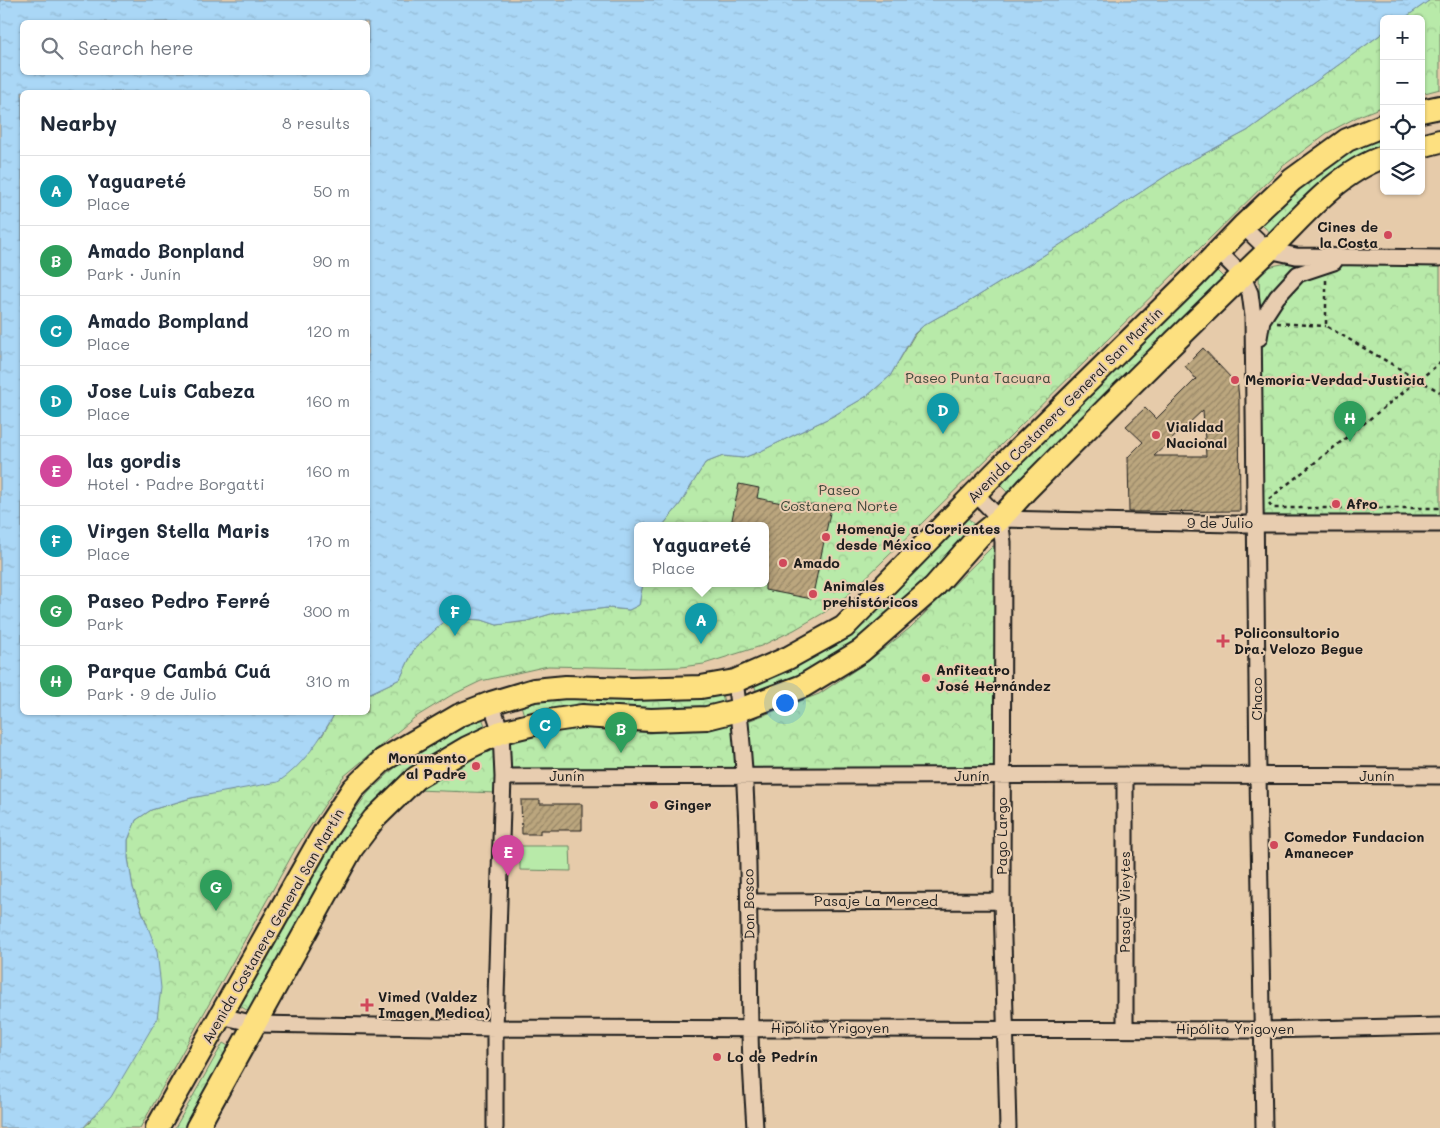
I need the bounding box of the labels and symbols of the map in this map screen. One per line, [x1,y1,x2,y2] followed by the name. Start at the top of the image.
[1317,217,1378,252] place label: Cines de la Costa
[1382,229,1394,241] marker: Cines de la Costa
[963,303,1166,506] street label: Avenida Costanera General San Martín
[905,368,1051,387] park label: Paseo Punta Tacuara
[1245,370,1425,389] place label: Memoria-Verdad-Justicia
[1229,374,1241,386] marker: Memoria-Verdad-Justicia
[927,393,959,434] pin: D
[1334,401,1366,442] pin: H
[1166,417,1227,452] place label: Vialidad Nacional
[1150,429,1162,441] marker: Vialidad Nacional
[780,480,898,515] park label: Paseo Costanera Norte
[1346,494,1378,513] place label: Afro
[1330,498,1342,510] marker: Afro
[1187,513,1253,532] street label: 9 de Julio
[836,519,1000,554] place label: Homenaje a Corrientes desde México
[820,531,832,543] marker: Homenaje a Corrientes desde México
[793,553,840,572] place label: Amado
[777,557,789,569] marker: Amado
[823,576,918,611] place label: Animales prehistóricos
[807,588,819,600] marker: Animales prehistóricos
[439,595,471,636] pin: F
[685,603,717,644] pin: A
[1234,623,1363,658] place label: Policonsultorio Dra. Velozo Begue
[1216,634,1230,648] marker: Policonsultorio Dra. Velozo Begue
[936,660,1051,695] place label: Anfiteatro José Hernández
[920,672,932,684] marker: Anfiteatro José Hernández
[1247,677,1266,721] street label: Chaco
[772,690,798,716] your location
[529,708,561,749] pin: C
[605,712,637,753] pin: B
[388,748,466,783] place label: Monumento al Padre
[470,760,482,772] marker: Monumento al Padre
[549,766,585,785] street label: Junín
[954,766,990,785] street label: Junín
[1359,766,1395,785] street label: Junín
[664,795,712,814] place label: Ginger
[992,797,1011,875] street label: Pago Largo
[648,799,660,811] marker: Ginger
[199,806,347,1046] street label: Avenida Costanera General San Martín
[1284,827,1424,862] place label: Comedor Fundacion Amanecer
[492,835,524,876] pin: E
[1268,839,1280,851] marker: Comedor Fundacion Amanecer
[1115,851,1134,953] street label: Pasaje Vieytes
[738,869,759,939] street label: Don Bosco
[200,870,232,911] pin: G
[814,891,938,910] street label: Pasaje La Merced
[378,987,490,1022] place label: Vimed (Valdez Imagen Medica)
[360,998,374,1012] marker: Vimed (Valdez Imagen Medica)
[771,1018,889,1037] street label: Hipólito Yrigoyen
[1176,1019,1294,1038] street label: Hipólito Yrigoyen
[727,1047,818,1066] place label: Lo de Pedrín
[711,1051,723,1063] marker: Lo de Pedrín

